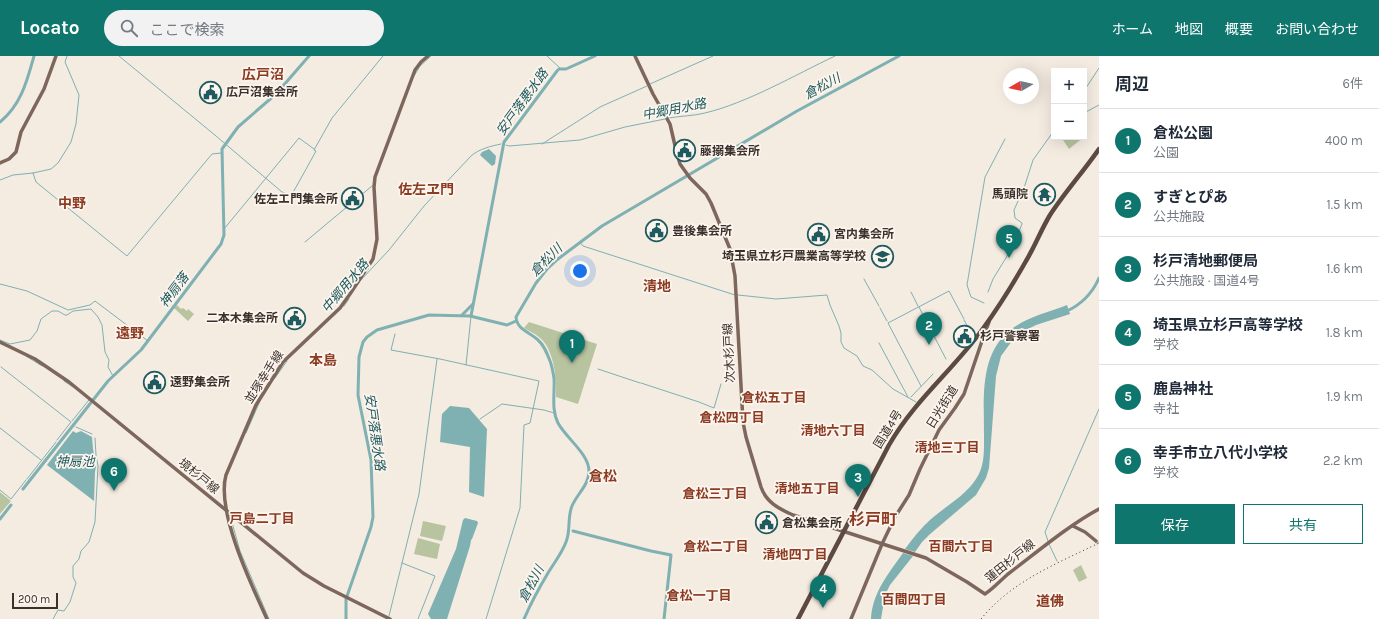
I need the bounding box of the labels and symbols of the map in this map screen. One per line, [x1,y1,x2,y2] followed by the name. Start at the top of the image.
[493,65,552,138] water label: 安戸落悪水路
[242,66,284,83] district label: 広戸沼
[1003,68,1039,104] north arrow
[801,69,844,102] water label: 倉松川
[197,79,223,105] public building icon: 広戸沼集会所
[226,85,298,99] place label: 広戸沼集会所
[641,95,708,123] water label: 中郷用水路
[671,138,697,164] public building icon: 藤搦集会所
[700,144,760,158] place label: 藤搦集会所
[398,181,454,198] district label: 佐左ヱ門
[1031,181,1057,207] temple icon: 馬頭院
[340,186,366,212] public building icon: 佐左エ門集会所
[992,187,1028,201] place label: 馬頭院
[254,192,338,206] place label: 佐左エ門集会所
[58,195,86,212] district label: 中野
[643,218,669,244] public building icon: 豊後集会所
[806,221,832,247] public building icon: 宮内集会所
[672,224,732,238] place label: 豊後集会所
[996,225,1022,258] pin: 5
[834,227,894,241] place label: 宮内集会所
[527,239,567,279] water label: 倉松川
[869,243,895,269] school or university icon: 埼玉県立杉戸農業高等学校
[722,249,866,263] place label: 埼玉県立杉戸農業高等学校
[318,256,372,316] water label: 中郷用水路
[570,261,590,281] your location
[156,268,193,310] water label: 神扇落
[643,278,671,295] district label: 清地
[281,305,307,331] public building icon: 二本木集会所
[206,311,278,325] place label: 二本木集会所
[916,312,942,345] pin: 2
[720,323,738,383] street label: 次木杉戸線
[951,323,977,349] public building icon: 杉戸警察署
[116,325,144,342] district label: 遠野
[980,329,1040,343] place label: 杉戸警察署
[559,330,585,363] pin: 1
[242,348,286,406] street label: 並塚幸手線
[309,352,337,369] district label: 本島
[141,369,167,395] public building icon: 遠野集会所
[170,375,230,389] place label: 遠野集会所
[923,383,961,431] street label: 日光街道
[741,390,807,405] district label: 倉松五丁目
[362,392,388,473] water label: 安戸落悪水路
[871,407,905,451] street label: 国道4号
[699,410,765,425] district label: 倉松四丁目
[800,423,866,438] district label: 清地六丁目
[914,440,980,455] district label: 清地三丁目
[55,454,96,469] water label: 神扇池
[176,455,222,497] street label: 境杉戸線
[101,458,127,491] pin: 6
[845,464,871,497] pin: 3
[589,468,617,485] district label: 倉松
[774,481,840,496] district label: 清地五丁目
[682,486,748,501] district label: 倉松三丁目
[754,510,780,536] public building icon: 倉松集会所
[849,510,897,529] district label: 杉戸町
[229,511,295,526] district label: 戸島二丁目
[782,516,842,530] place label: 倉松集会所
[982,537,1038,585] street label: 蓮田杉戸線
[683,539,749,554] district label: 倉松二丁目
[928,539,994,554] district label: 百間六丁目
[762,547,828,562] district label: 清地四丁目
[515,562,548,605] water label: 倉松川
[810,575,836,608] pin: 4
[666,588,732,603] district label: 倉松一丁目
[12,591,58,610] scale bar
[881,592,947,607] district label: 百間四丁目
[1036,593,1064,610] district label: 道佛

